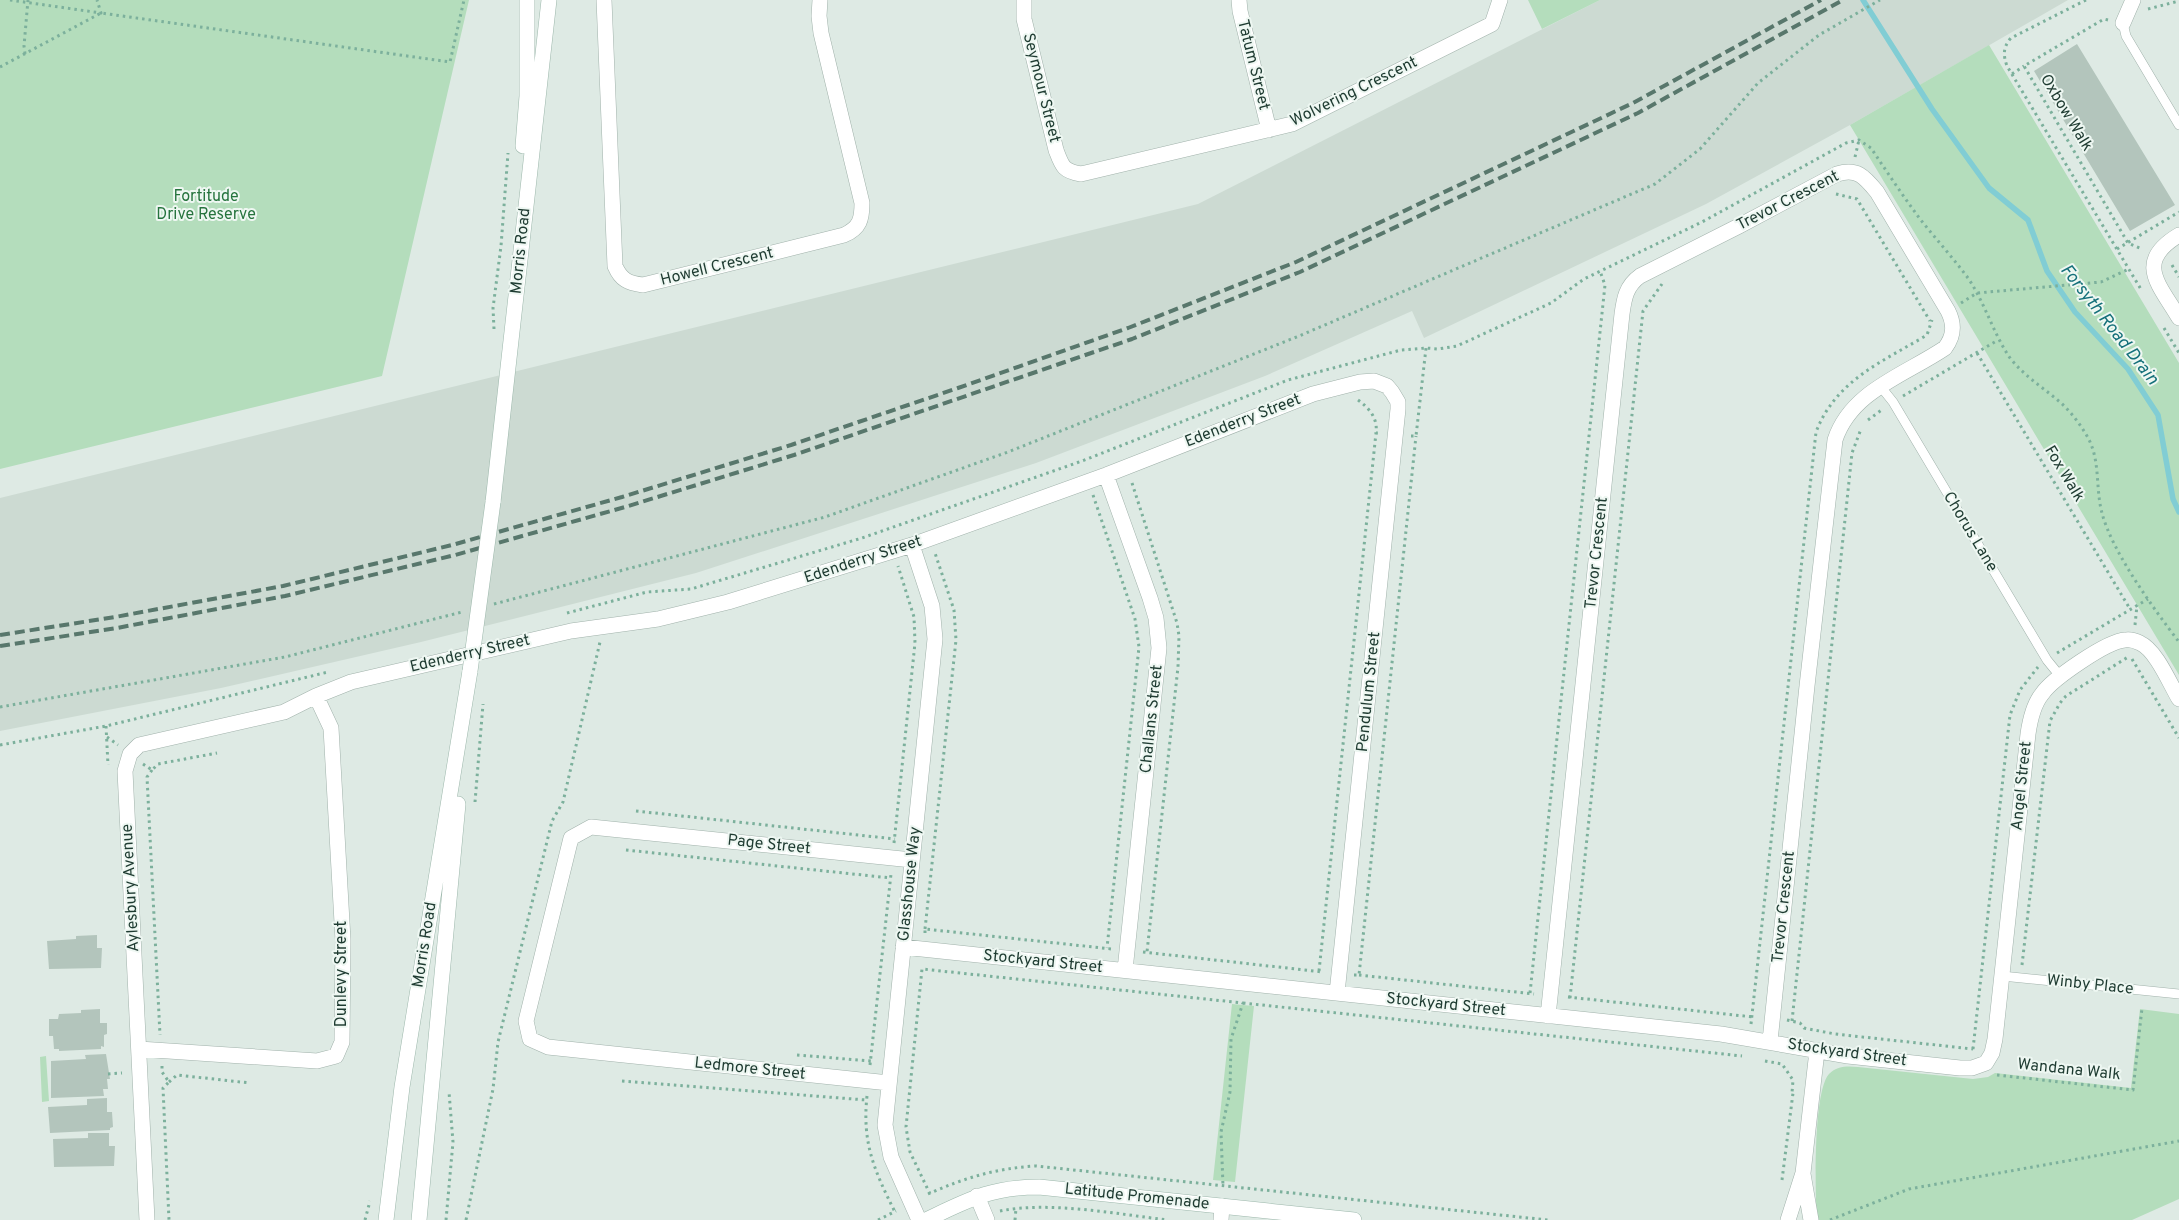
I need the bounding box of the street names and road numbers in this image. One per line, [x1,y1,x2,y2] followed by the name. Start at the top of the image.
[1232,18,1274,112] street label: Tatum Street
[1018,31,1064,145] street label: Seymour Street
[1287,53,1421,131] street label: Wolvering Crescent
[2035,71,2097,155] street label: Oxbow Walk
[1733,167,1843,235] street label: Trevor Crescent
[507,207,535,295] street label: Morris Road
[658,243,776,291] street label: Howell Crescent
[1182,390,1304,452] street label: Edenderry Street
[2039,442,2089,506] street label: Fox Walk
[1938,488,2002,576] street label: Chorus Lane
[1581,496,1613,610] street label: Trevor Crescent
[802,532,924,588] street label: Edenderry Street
[408,630,532,678] street label: Edenderry Street
[1353,631,1385,753] street label: Pendulum Street
[1136,664,1168,774] street label: Challans Street
[2007,740,2037,832] street label: Angel Street
[118,823,144,953] street label: Aylesbury Avenue
[894,826,926,942] street label: Glasshouse Way
[726,831,812,859] street label: Page Street
[1768,850,1800,964] street label: Trevor Crescent
[408,901,442,989] street label: Morris Road
[332,921,352,1027] street label: Dunlevy Street
[982,946,1104,978] street label: Stockyard Street
[2046,970,2134,1000] street label: Winby Place
[1385,989,1507,1021] street label: Stockyard Street
[1786,1035,1908,1071] street label: Stockyard Street
[693,1053,807,1085] street label: Ledmore Street
[2016,1055,2122,1085] street label: Wandana Walk
[1064,1179,1210,1215] street label: Latitude Promenade

